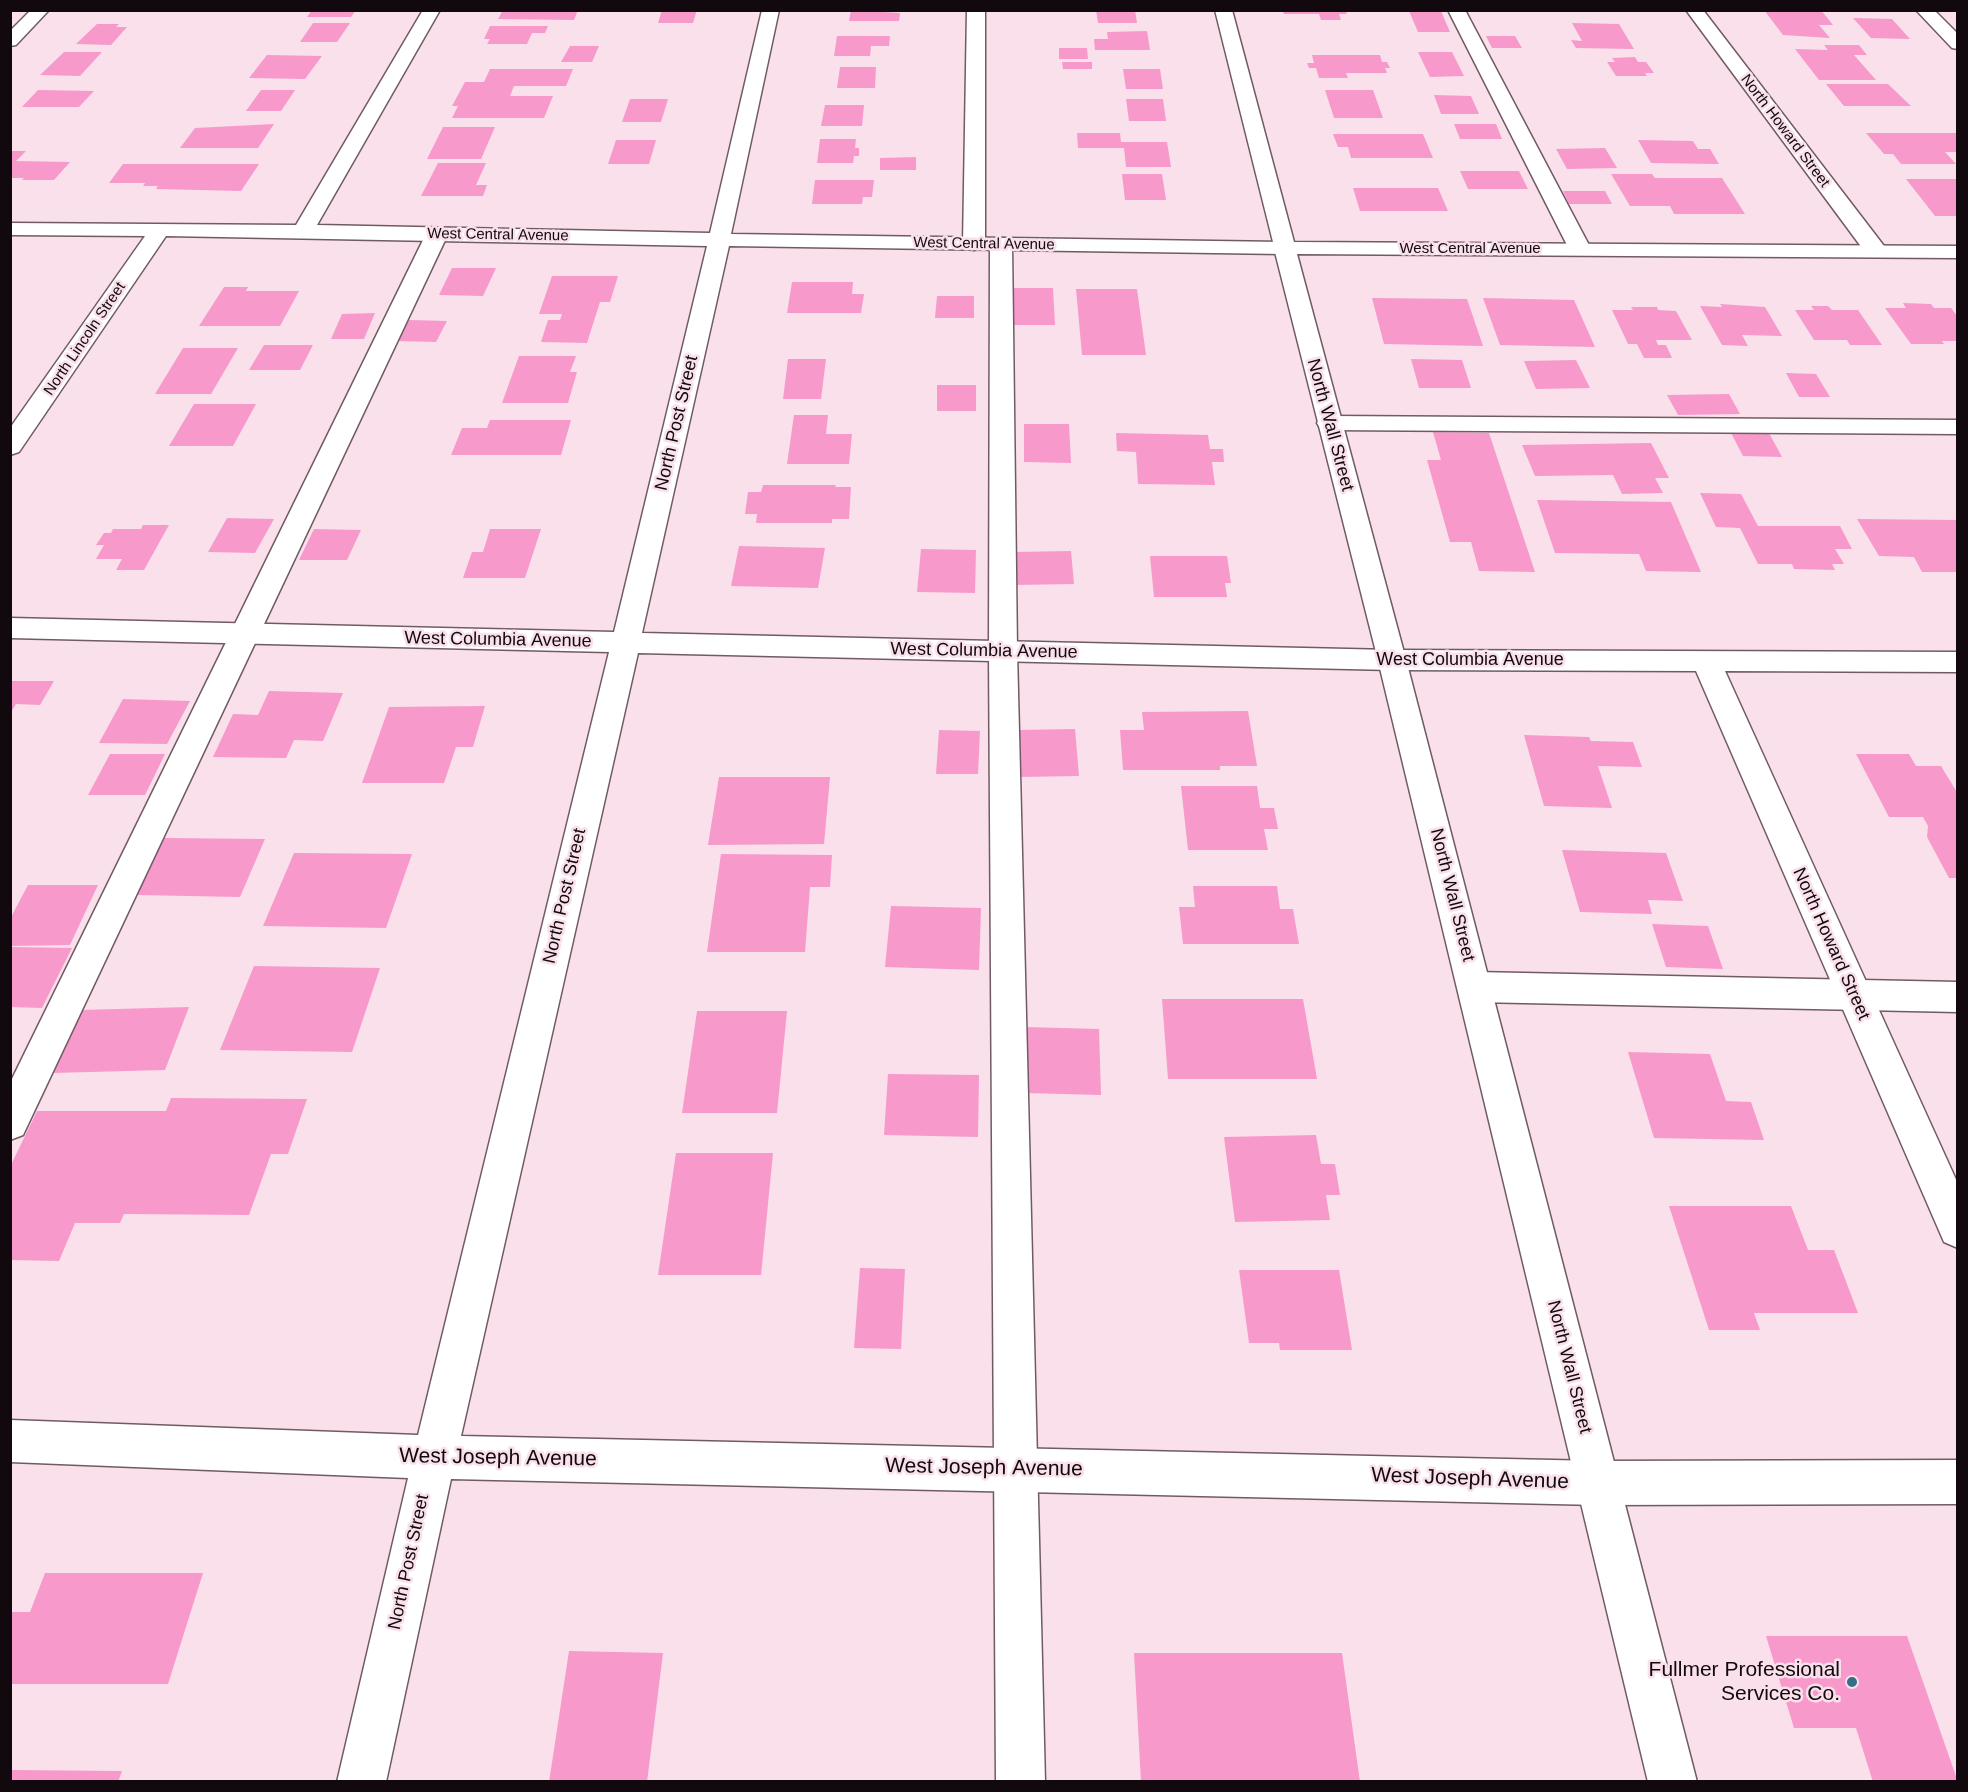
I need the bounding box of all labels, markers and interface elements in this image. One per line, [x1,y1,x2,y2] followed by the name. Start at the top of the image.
[1737,71,1833,191] street label: North Howard Street
[427,225,569,245] street label: West Central Avenue
[913,234,1055,254] street label: West Central Avenue
[1399,240,1541,258] street label: West Central Avenue
[40,279,130,399] street label: North Lincoln Street
[651,353,703,493] street label: North Post Street
[1302,356,1358,494] street label: North Wall Street
[404,628,592,652] street label: West Columbia Avenue
[890,639,1078,663] street label: West Columbia Avenue
[1376,649,1564,671] street label: West Columbia Avenue
[539,826,591,966] street label: North Post Street
[1425,826,1479,964] street label: North Wall Street
[1788,865,1874,1023] street label: North Howard Street
[1542,1298,1596,1436] street label: North Wall Street
[399,1444,597,1472] street label: West Joseph Avenue
[885,1454,1083,1482] street label: West Joseph Avenue
[1371,1463,1569,1495] street label: West Joseph Avenue
[384,1492,434,1632] street label: North Post Street
[1649,1657,1840,1707] place label: Fullmer Professional Services Co.
[1845,1675,1859,1689] marker: Fullmer Professional Services Co.

